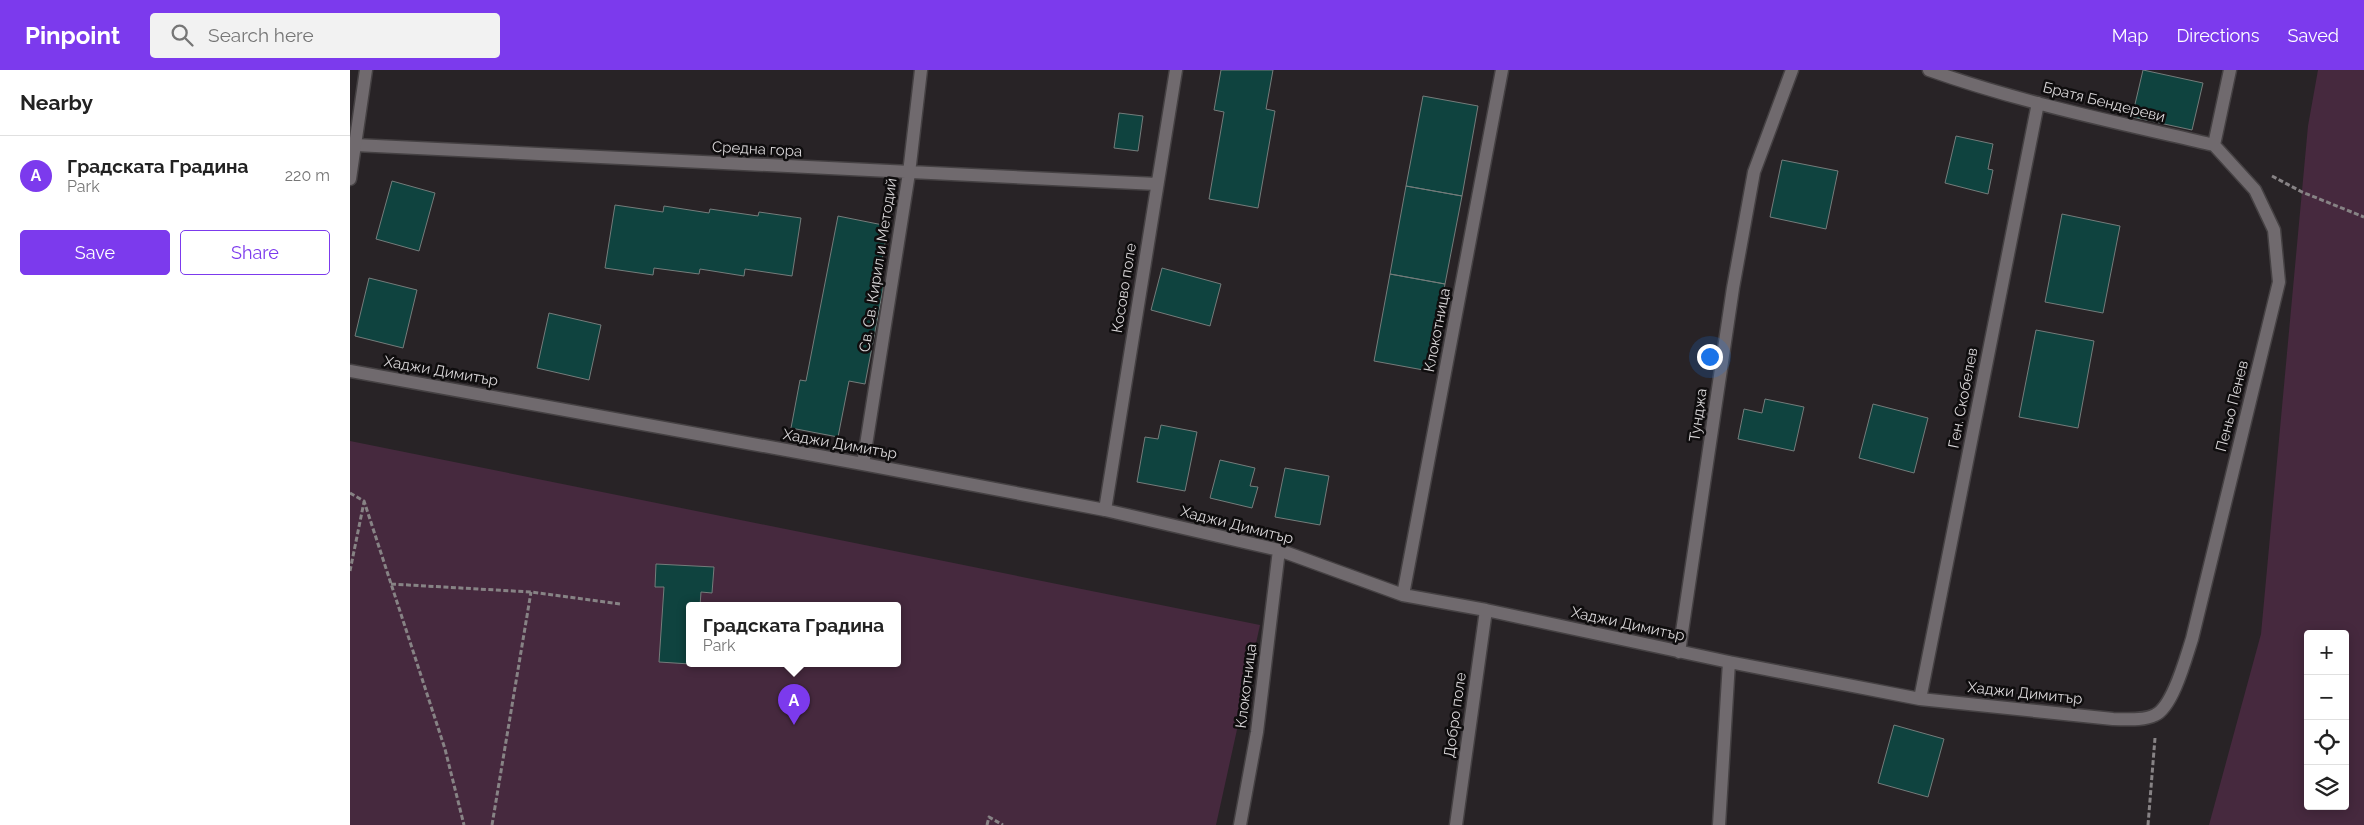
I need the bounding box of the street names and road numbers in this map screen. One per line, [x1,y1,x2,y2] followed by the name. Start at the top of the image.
[2041,78,2167,126] street label: Братя Бендереви
[711,138,803,160] street label: Средна гора
[855,177,901,353] street label: Св. Св. Кирил и Методий
[1108,242,1140,334] street label: Косово поле
[1420,287,1454,373] street label: Клокотница
[1944,346,1982,450] street label: Ген. Скобелев
[382,352,500,390] street label: Хаджи Димитър
[2212,358,2252,454] street label: Пеньо Пенев
[1685,387,1711,443] street label: Тунджа
[781,425,899,463] street label: Хаджи Димитър
[1179,502,1295,548] street label: Хаджи Димитър
[1570,603,1686,645] street label: Хаджи Димитър
[1232,643,1260,729] street label: Клокотница
[1440,671,1470,759] street label: Добро поле
[1967,678,2083,708] street label: Хаджи Димитър

